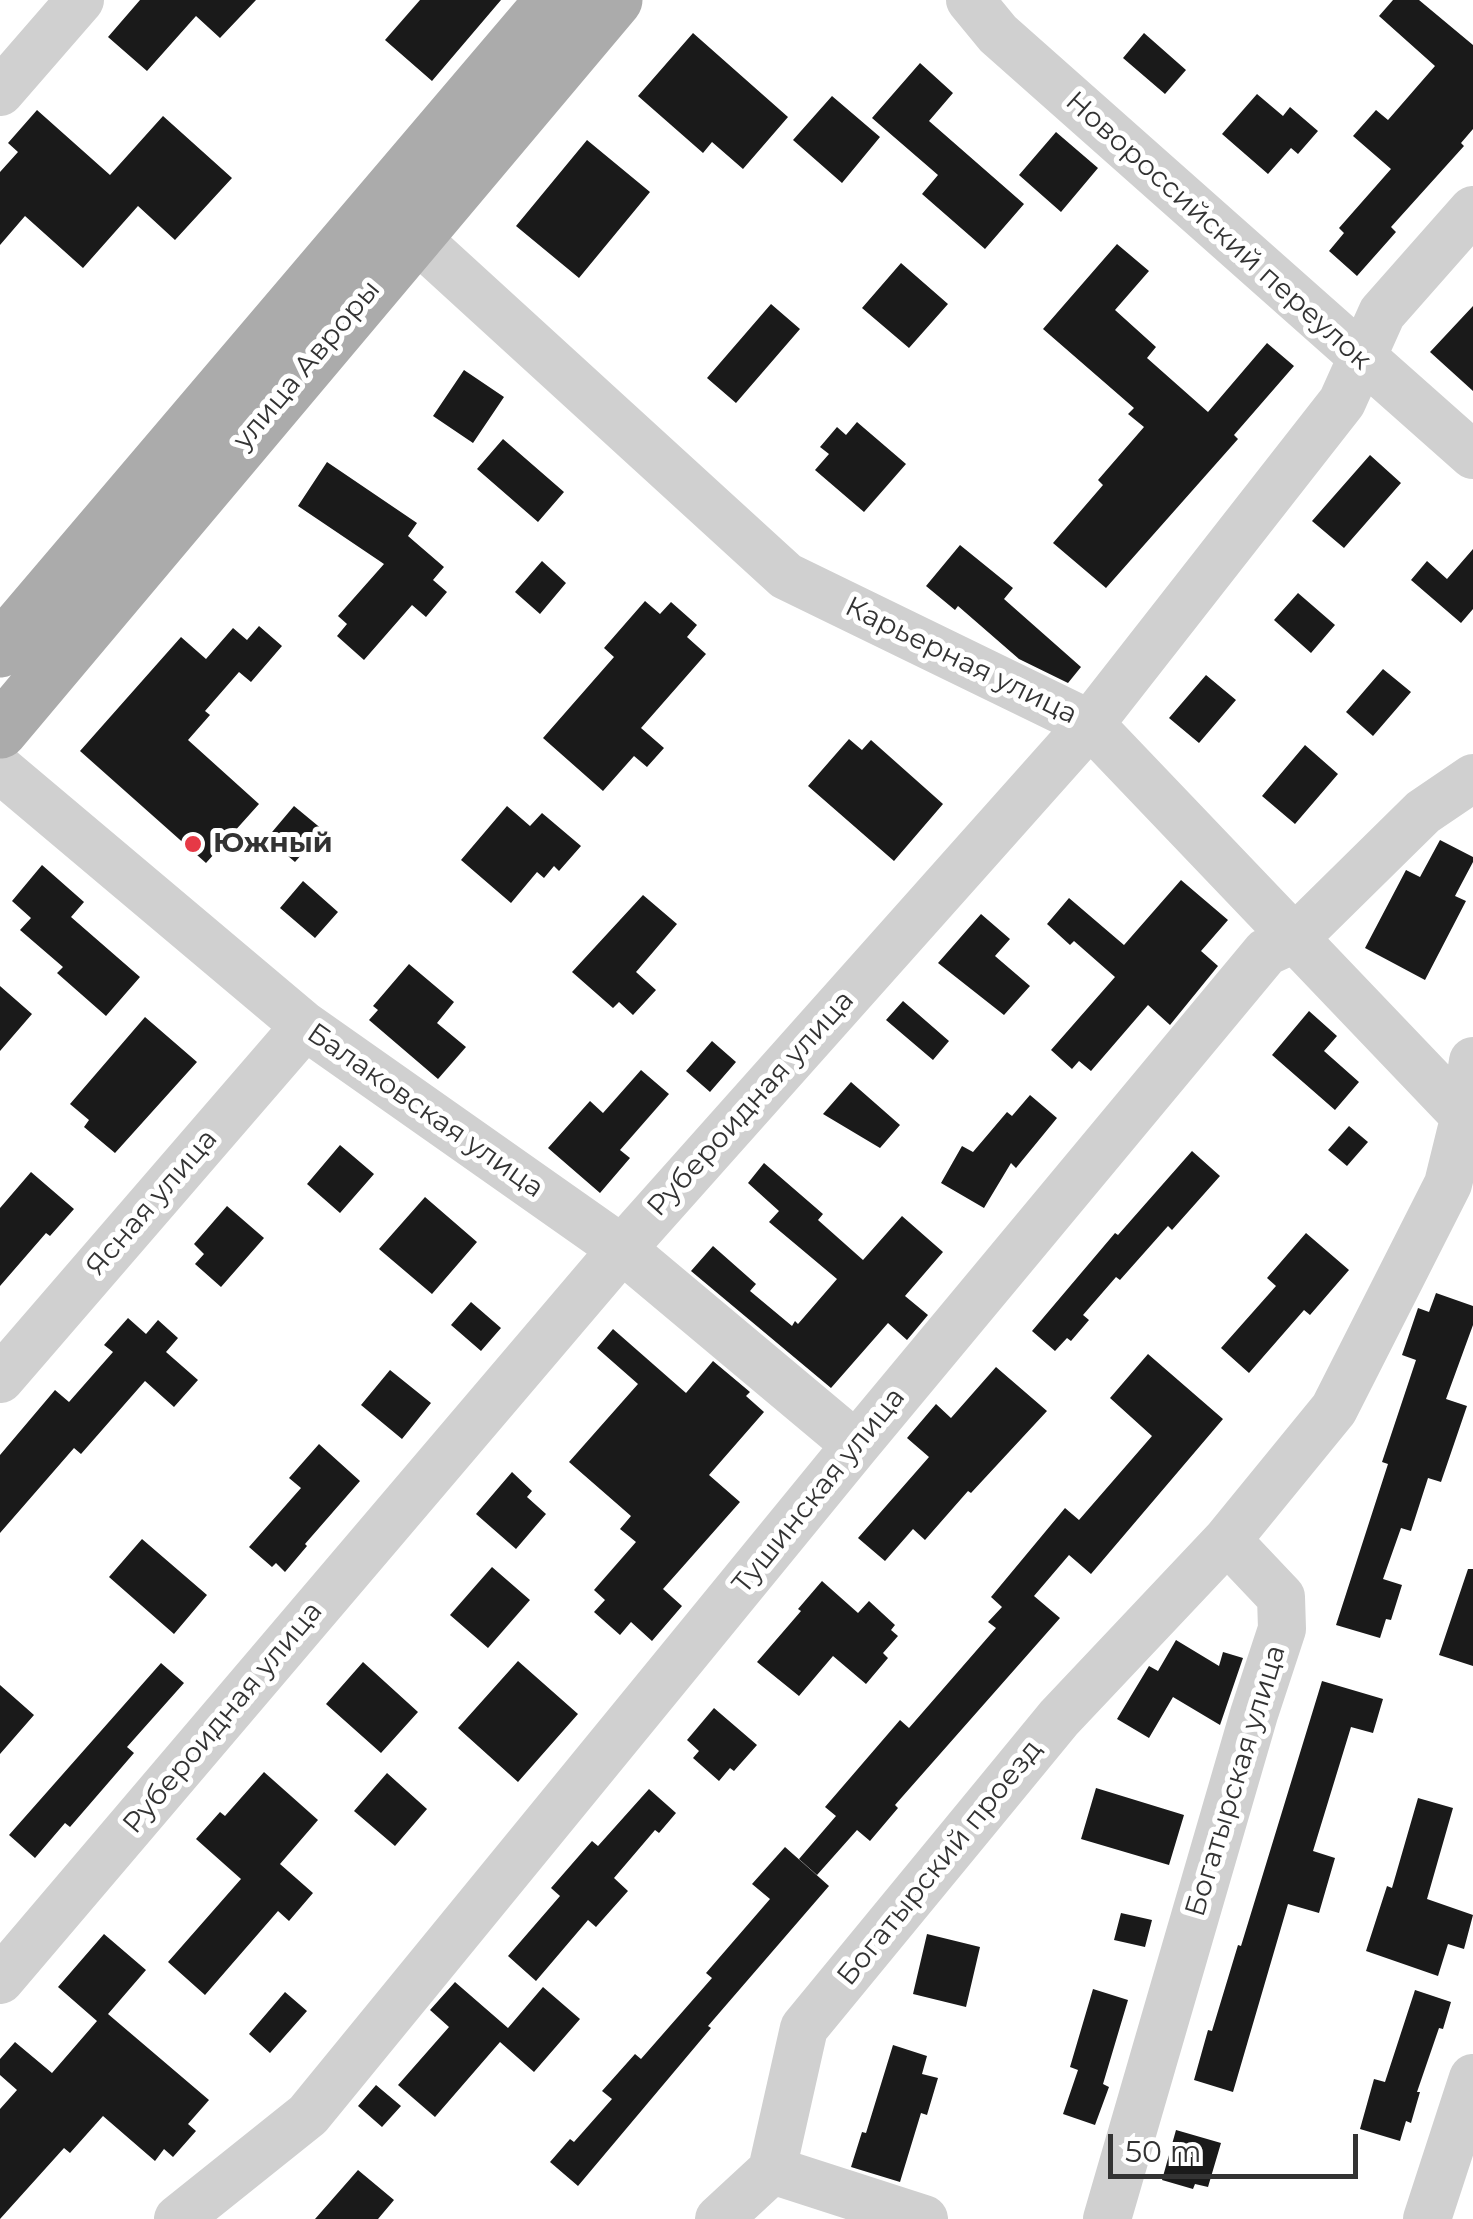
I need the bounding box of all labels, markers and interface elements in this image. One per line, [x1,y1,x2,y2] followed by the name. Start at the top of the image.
[1058,85,1378,377] street label: Новороссийский переулок
[226,273,388,457] street label: улица Авроры
[840,590,1082,732] street label: Карьерная улица
[213,827,333,861] place label: Южный
[182,833,204,855] marker: Южный
[641,984,861,1224] street label: Рубероидная улица
[300,1017,550,1205] street label: Балаковская улица
[79,1123,225,1283] street label: Ясная улица
[726,1381,912,1601] street label: Тушинская улица
[116,1595,330,1841] street label: Рубероидная улица
[1179,1641,1293,1921] street label: Богатырская улица
[831,1733,1049,1993] street label: Богатырский проезд
[1113,2114,1363,2176] scale bar
[1125,2133,1202,2170] text: 50 m

